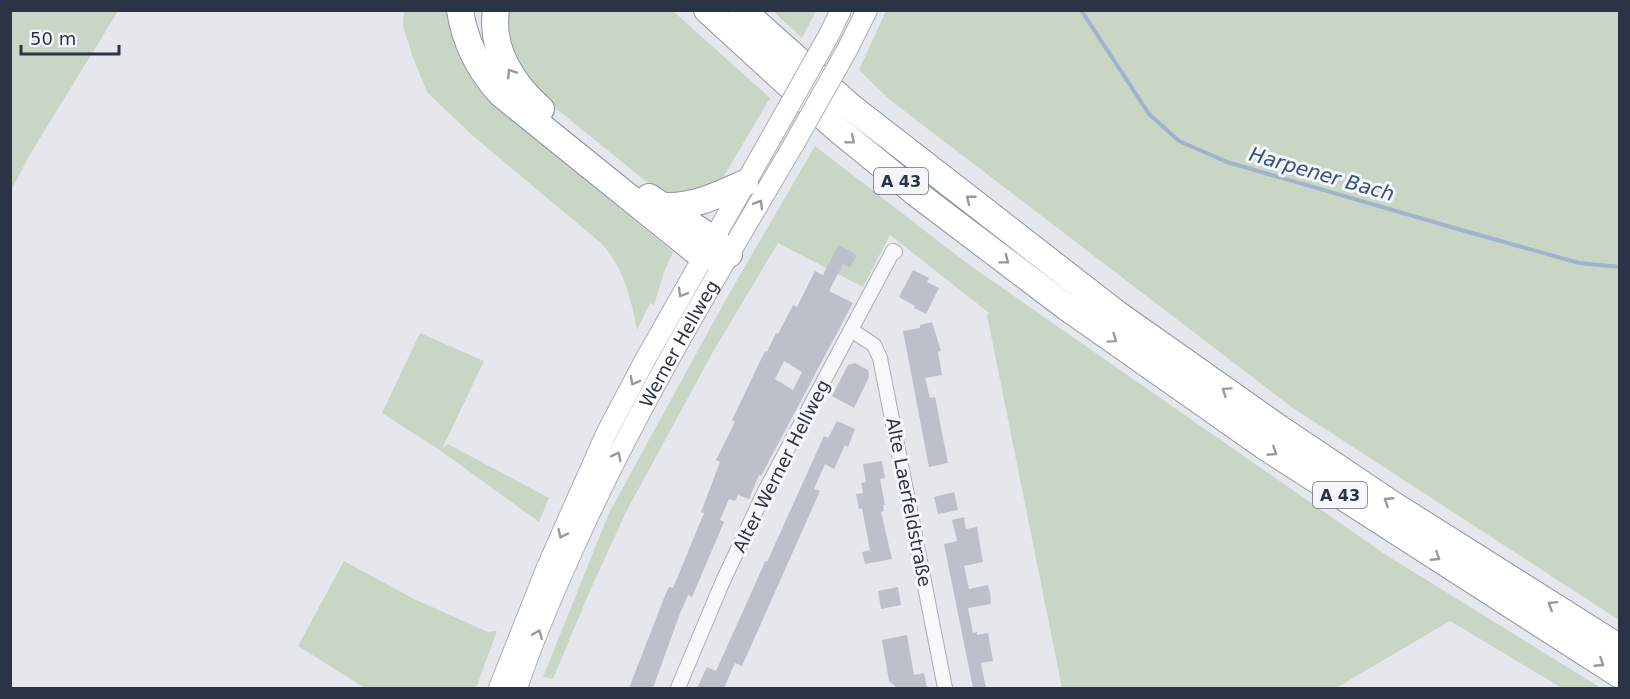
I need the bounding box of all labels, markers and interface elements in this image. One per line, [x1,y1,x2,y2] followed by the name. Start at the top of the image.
[21,18,118,56] scale bar
[30,28,76,49] text: 50 m
[507,68,518,79] one-way arrow
[844,133,855,144] one-way arrow
[1247,142,1397,206] water label: Harpener Bach
[874,168,928,194] road number: A 43
[966,196,977,207] one-way arrow
[751,200,763,210] one-way arrow
[998,253,1009,264] one-way arrow
[635,276,722,411] street label: Werner Hellweg
[678,287,689,298] one-way arrow
[1107,332,1118,343] one-way arrow
[629,375,641,386] one-way arrow
[728,376,834,556] street label: Alter Werner Hellweg
[1222,387,1233,398] one-way arrow
[882,416,936,588] street label: Alte Laerfeldstraße
[1266,444,1277,455] one-way arrow
[610,451,622,462] one-way arrow
[1313,482,1367,508] road number: A 43
[1383,497,1394,508] one-way arrow
[557,527,569,538] one-way arrow
[1430,550,1441,561] one-way arrow
[1548,601,1558,613] one-way arrow
[531,629,543,640] one-way arrow
[1594,656,1605,667] one-way arrow

